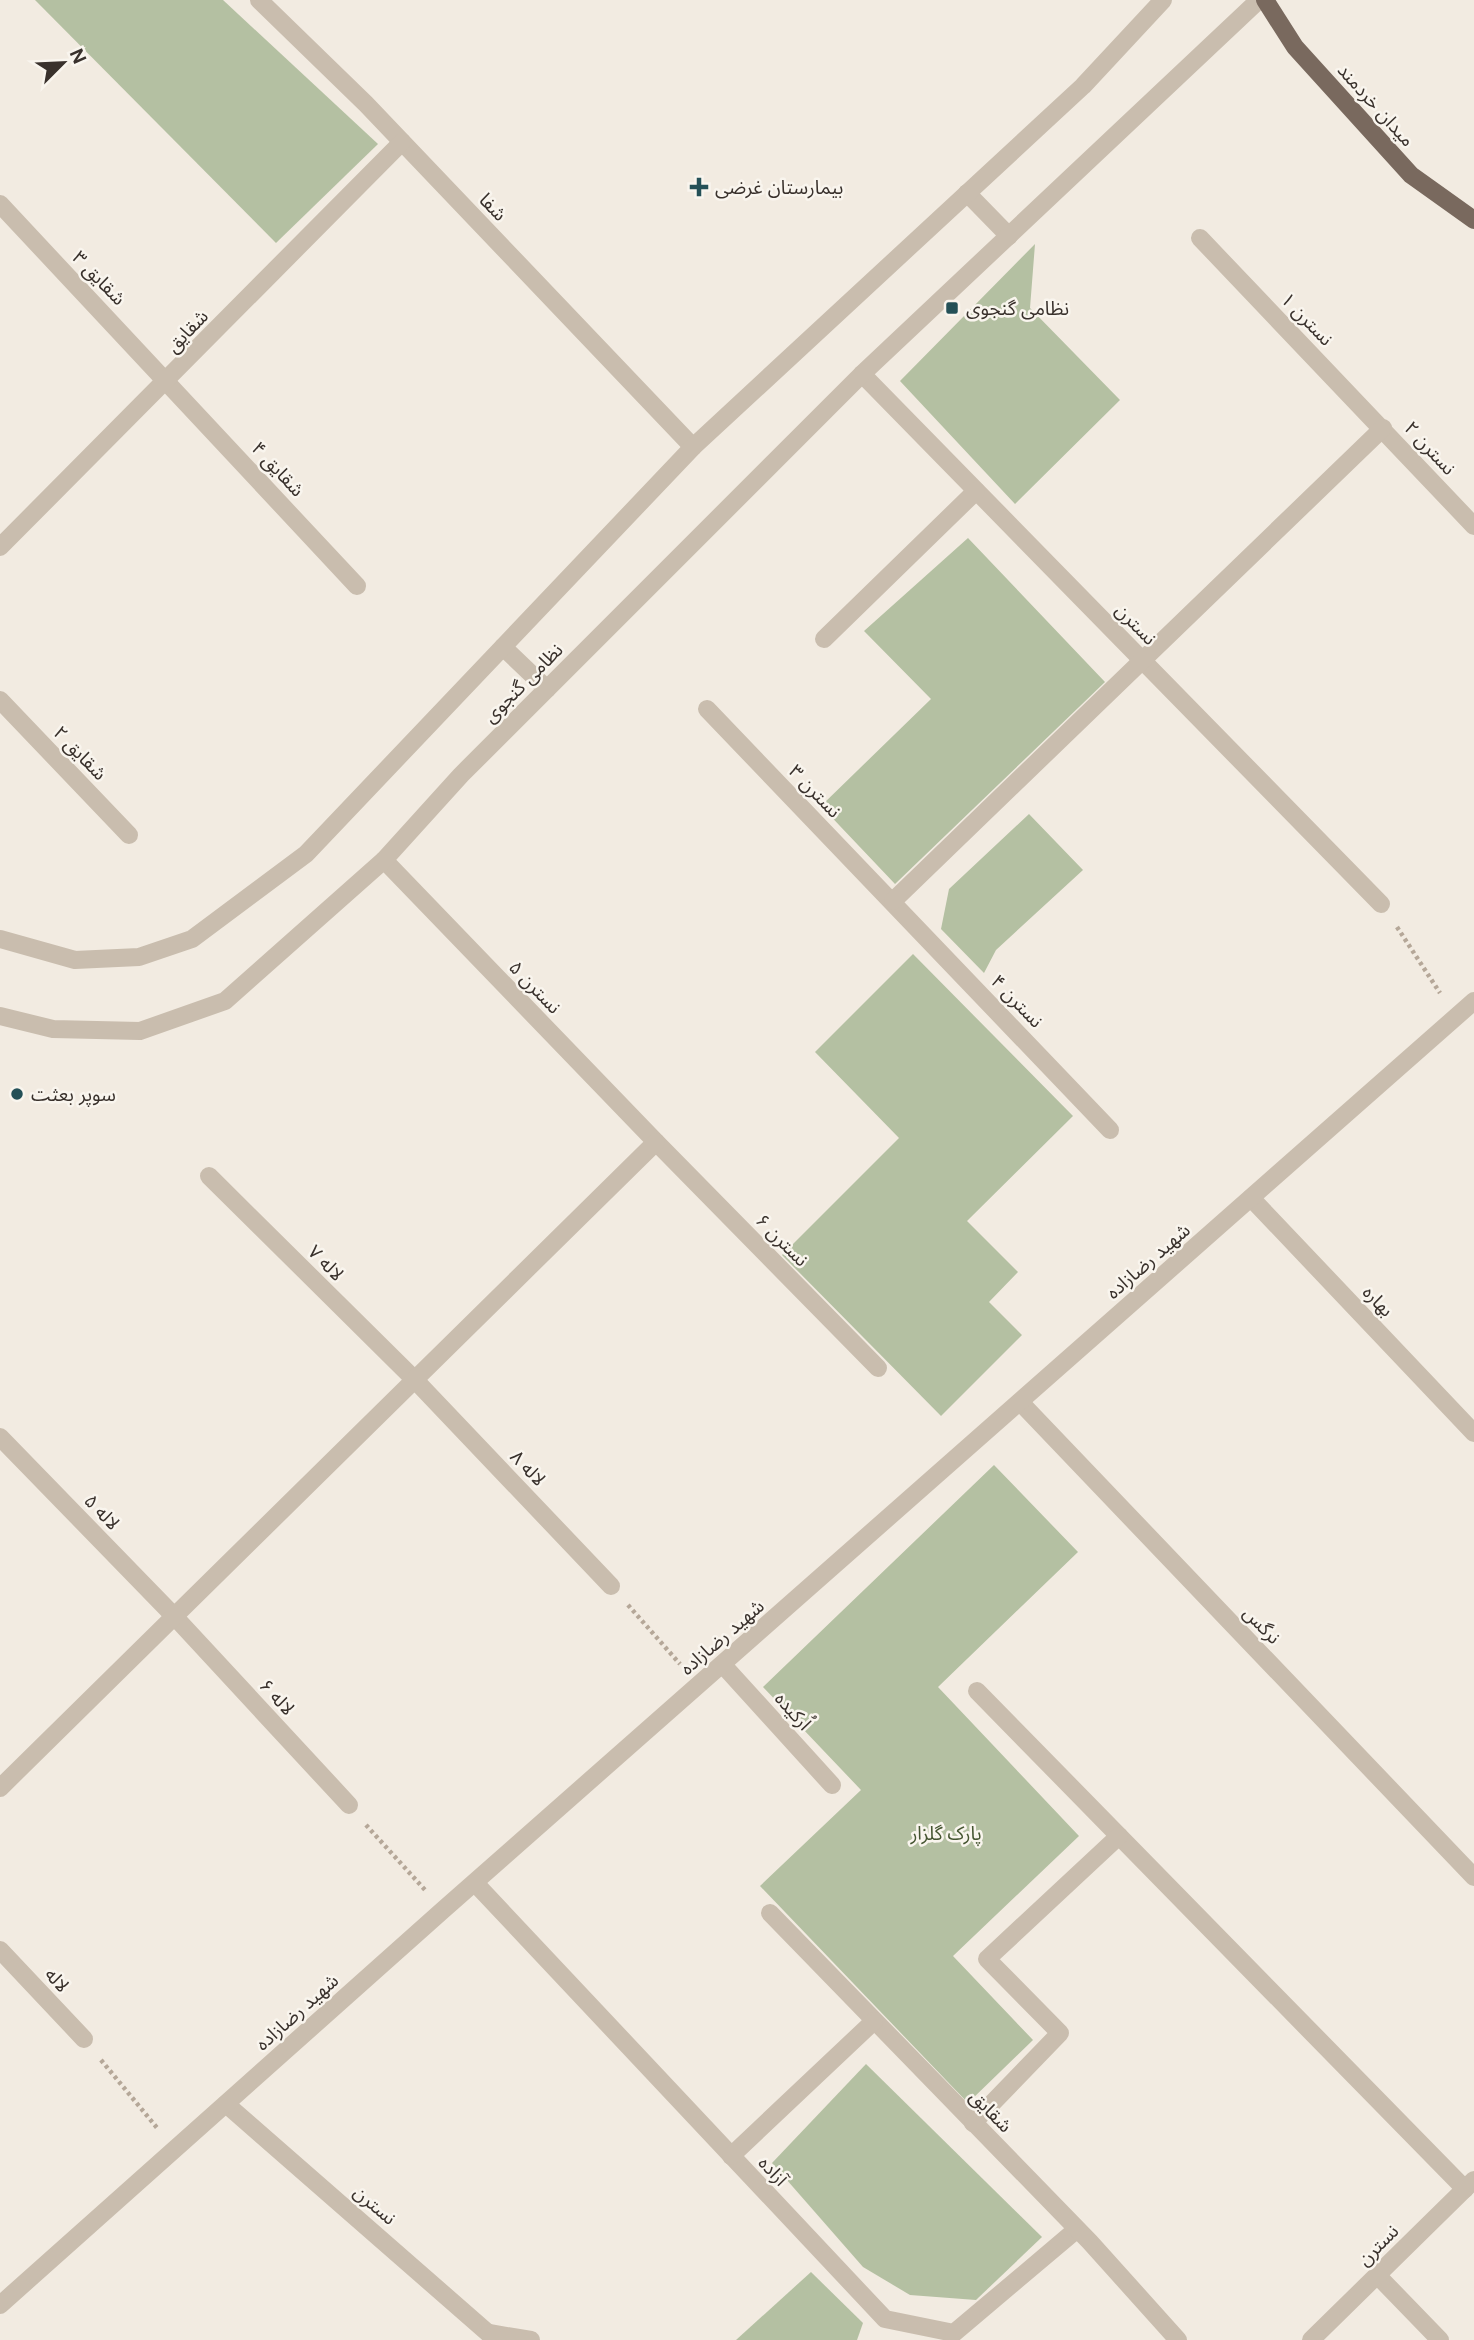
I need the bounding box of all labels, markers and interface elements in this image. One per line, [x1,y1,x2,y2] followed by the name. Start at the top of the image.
[28,28,98,98] north arrow
[64,45,92,68] text: N
[1332,58,1420,152] street label: میدان خردمند
[715,175,843,200] place label: بیمارستان غرضی
[689,177,709,197] marker: بیمارستان غرضی
[474,188,512,226] street label: شفا
[67,245,131,311] street label: شقایق ۳
[1275,287,1339,351] street label: نسترن ۱
[966,296,1069,321] place label: نظامی گنجوی
[944,300,960,316] marker: نظامی گنجوی
[160,304,214,358] street label: شقایق
[1399,416,1461,480] street label: نسترن ۲
[246,436,310,502] street label: شقایق ۴
[1110,598,1162,650] street label: نسترن
[478,638,568,728] street label: نظامی گنجوی
[48,720,112,786] street label: شقایق ۲
[783,759,847,823] street label: نسترن ۳
[503,955,567,1019] street label: نسترن ۵
[985,969,1049,1033] street label: نسترن ۴
[31,1082,116,1107] place label: سوپر بعثت
[9,1086,25,1102] marker: سوپر بعثت
[750,1208,814,1272] street label: نسترن ۶
[1101,1218,1195,1304] street label: شهید رضازاده
[303,1240,349,1286] street label: لاله ۷
[1357,1280,1399,1322] street label: بهاره
[505,1445,551,1491] street label: لاله ۸
[79,1489,125,1535] street label: لاله ۵
[675,1594,769,1680] street label: شهید رضازاده
[1238,1601,1286,1649] street label: نرگس
[254,1673,300,1721] street label: لاله ۶
[769,1685,818,1736] street label: اُرکیده
[909,1821,982,1846] park label: پارک گلزار
[39,1962,75,1998] street label: لاله
[250,1968,344,2056] street label: شهید رضازاده
[964,2084,1018,2138] street label: شقایق
[753,2151,794,2192] street label: آزاده
[348,2180,402,2230] street label: نسترن
[1352,2219,1404,2271] street label: نسترن

